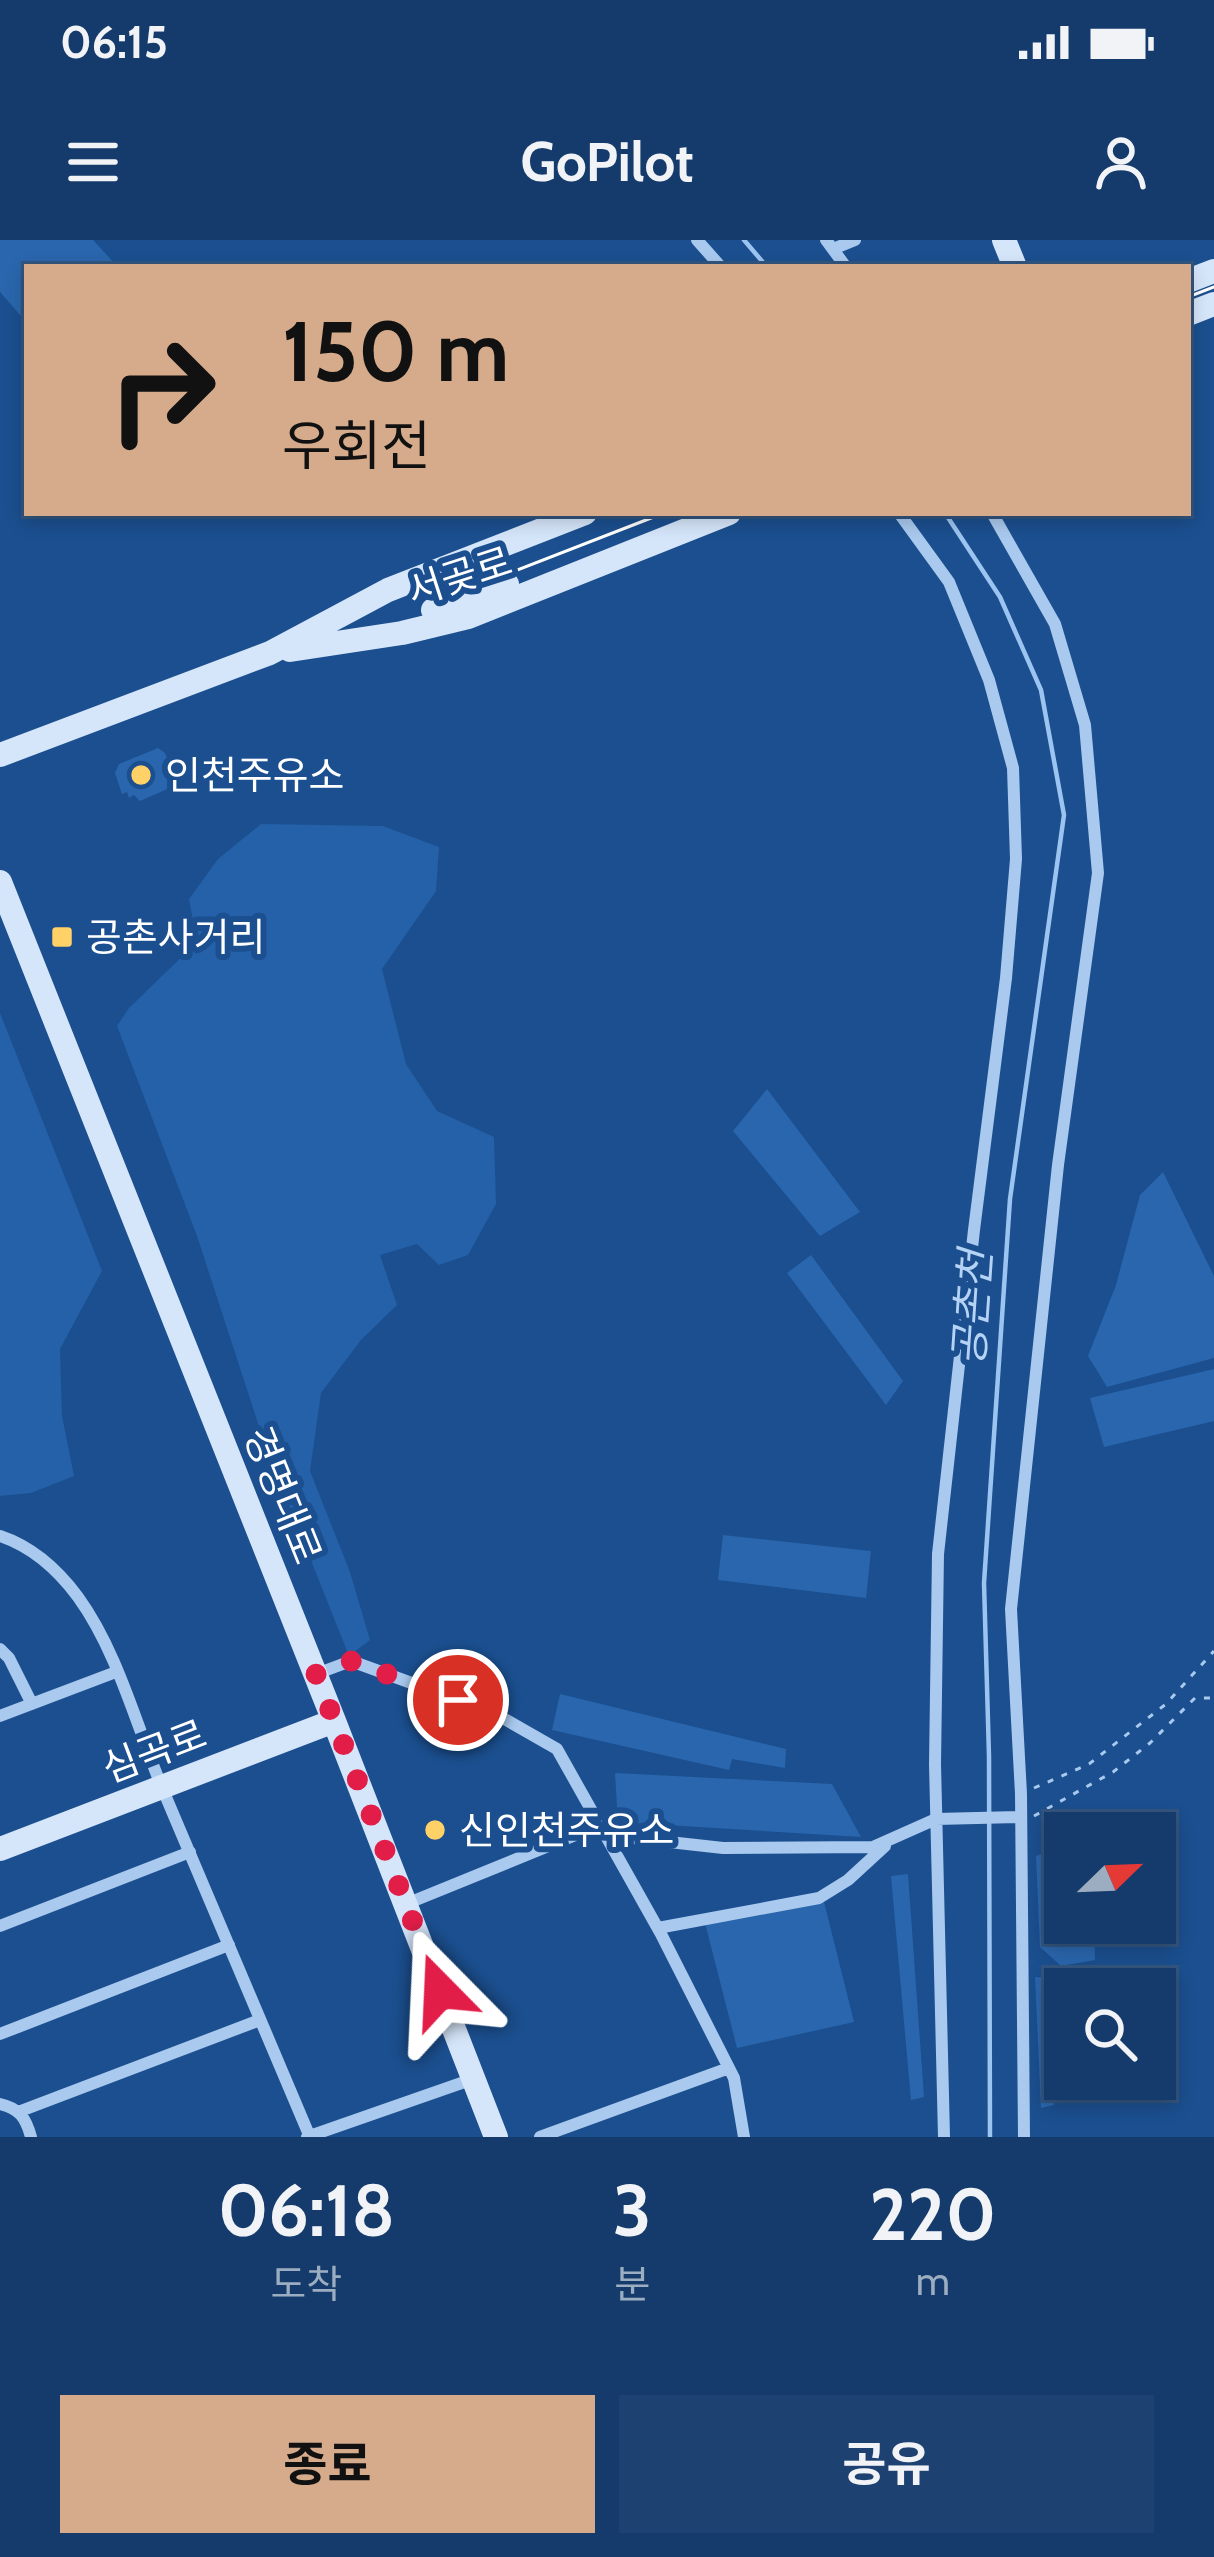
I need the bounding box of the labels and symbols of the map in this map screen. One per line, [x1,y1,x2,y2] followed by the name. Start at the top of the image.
[400,537,518,615] street label: 서곶로
[165,751,344,799] place label: 인천주유소
[128,762,154,788] marker: 인천주유소
[86,913,265,961] place label: 공촌사거리
[49,924,75,950] marker: 공촌사거리
[942,1244,1002,1368] water label: 공촌천
[234,1419,332,1571] street label: 경명대로
[407,1649,509,1751] pin
[95,1709,213,1793] street label: 심곡로
[459,1806,674,1854] place label: 신인천주유소
[1044,1812,1176,1944] north arrow
[422,1817,448,1843] marker: 신인천주유소
[377,1928,503,2054] position arrow

